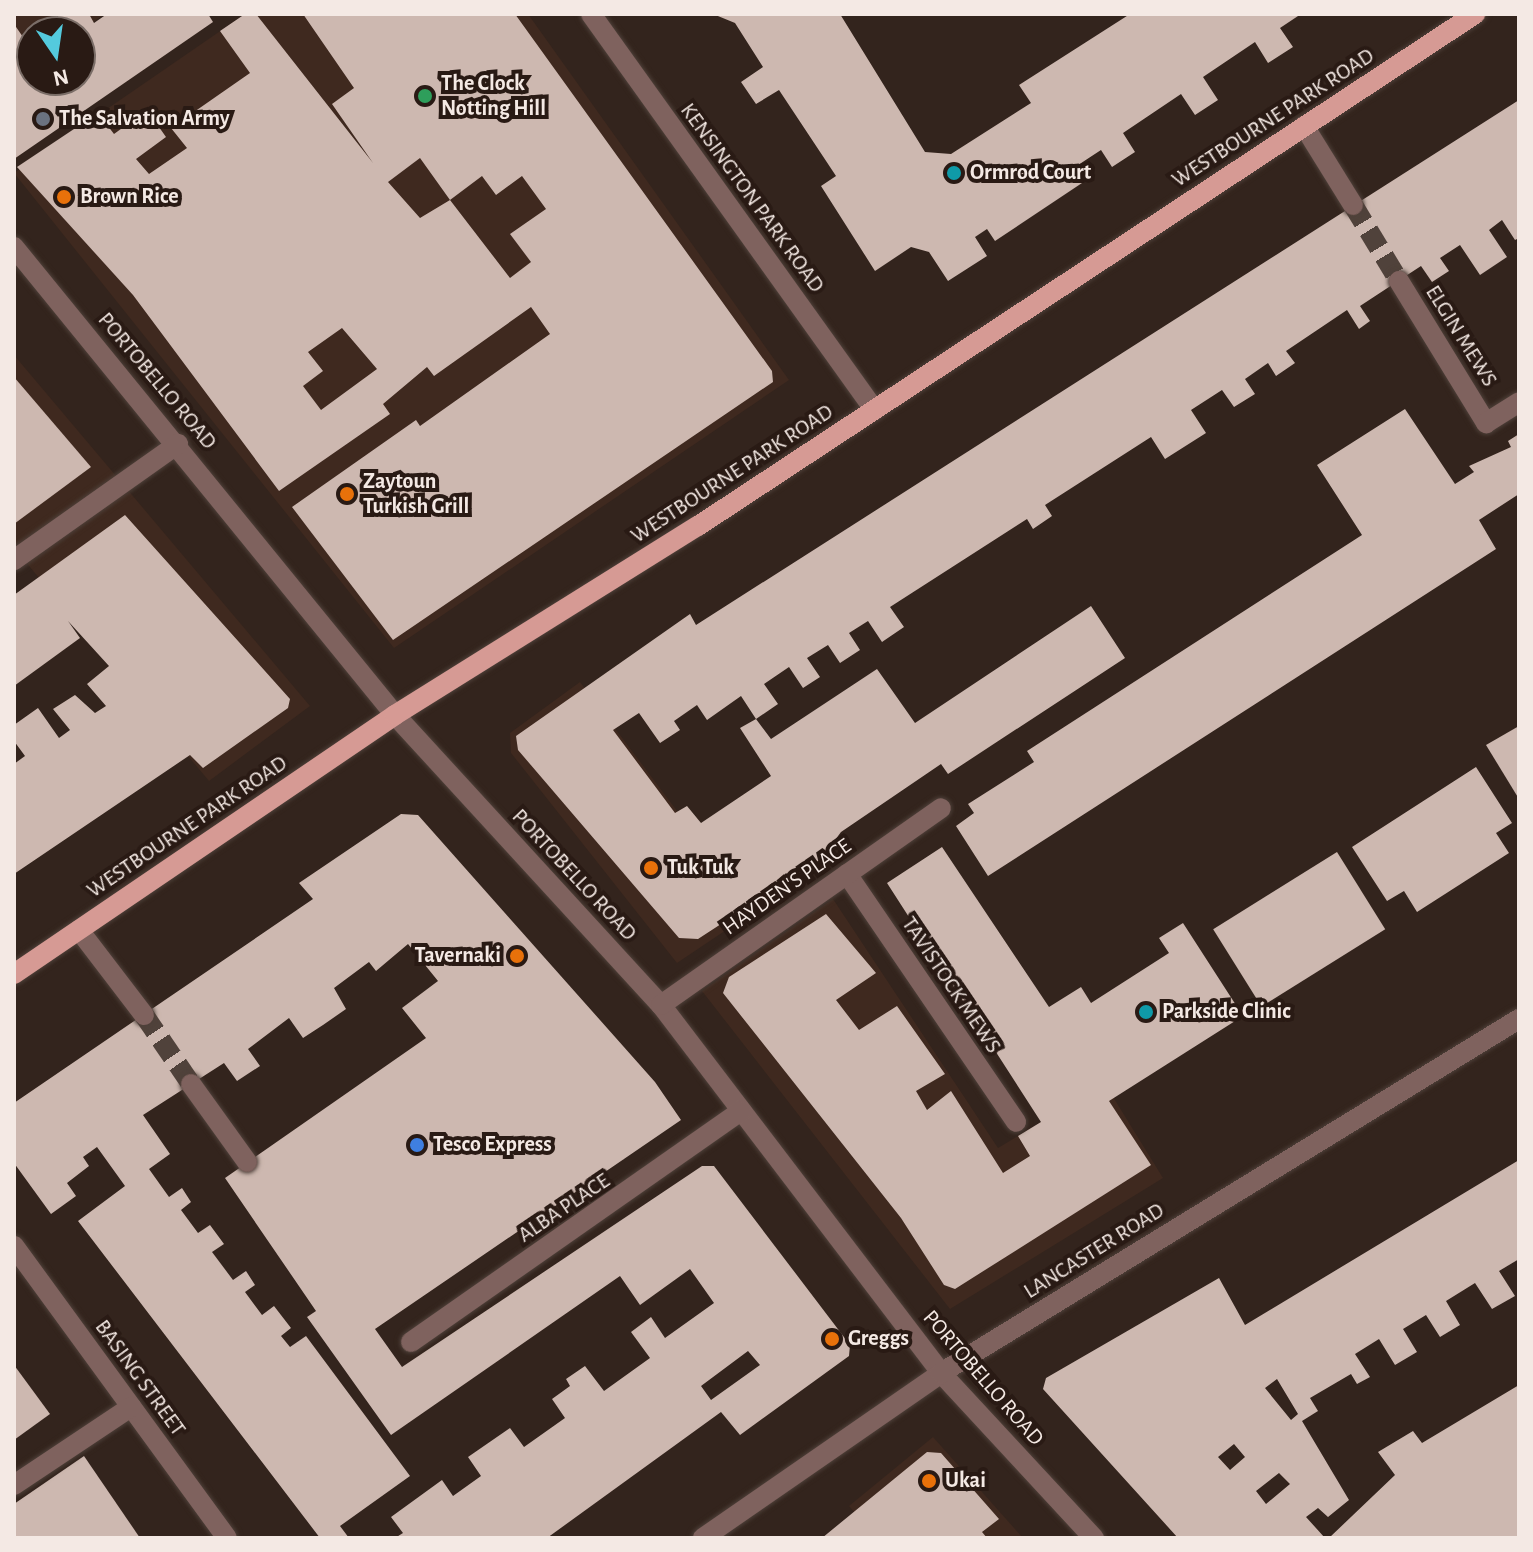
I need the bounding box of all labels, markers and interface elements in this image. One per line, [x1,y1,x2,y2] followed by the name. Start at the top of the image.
[16,16,96,96] north arrow
[1167,43,1379,193] street label: WESTBOURNE PARK ROAD
[51,65,71,90] text: N
[441,70,546,122] place label: The Clock Notting Hill
[416,87,434,105] marker: The Clock Notting Hill
[674,98,830,298] street label: KENSINGTON PARK ROAD
[59,106,229,132] place label: The Salvation Army
[34,110,52,128] marker: The Salvation Army
[970,160,1091,186] place label: Ormrod Court
[945,164,963,182] marker: Ormrod Court
[80,184,179,210] place label: Brown Rice
[55,188,73,206] marker: Brown Rice
[1419,280,1503,392] street label: ELGIN MEWS
[92,307,222,455] street label: PORTOBELLO ROAD
[626,399,838,549] street label: WESTBOURNE PARK ROAD
[363,468,469,520] place label: Zaytoun Turkish Grill
[338,485,356,503] marker: Zaytoun Turkish Grill
[82,750,292,904] street label: WESTBOURNE PARK ROAD
[506,804,642,946] street label: PORTOBELLO ROAD
[718,833,856,941] street label: HAYDEN'S PLACE
[667,855,734,881] place label: Tuk Tuk
[642,859,660,877] marker: Tuk Tuk
[896,912,1006,1058] street label: TAVISTOCK MEWS
[414,943,501,969] place label: Tavernaki
[508,947,526,965] marker: Tavernaki
[1162,999,1291,1025] place label: Parkside Clinic
[1137,1003,1155,1021] marker: Parkside Clinic
[433,1132,552,1158] place label: Tesco Express
[408,1136,426,1154] marker: Tesco Express
[513,1168,615,1248] street label: ALBA PLACE
[1019,1197,1169,1305] street label: LANCASTER ROAD
[917,1305,1049,1451] street label: PORTOBELLO ROAD
[89,1315,191,1441] street label: BASING STREET
[848,1326,909,1352] place label: Greggs
[823,1330,841,1348] marker: Greggs
[945,1468,986,1494] place label: Ukai
[920,1472,938,1490] marker: Ukai

